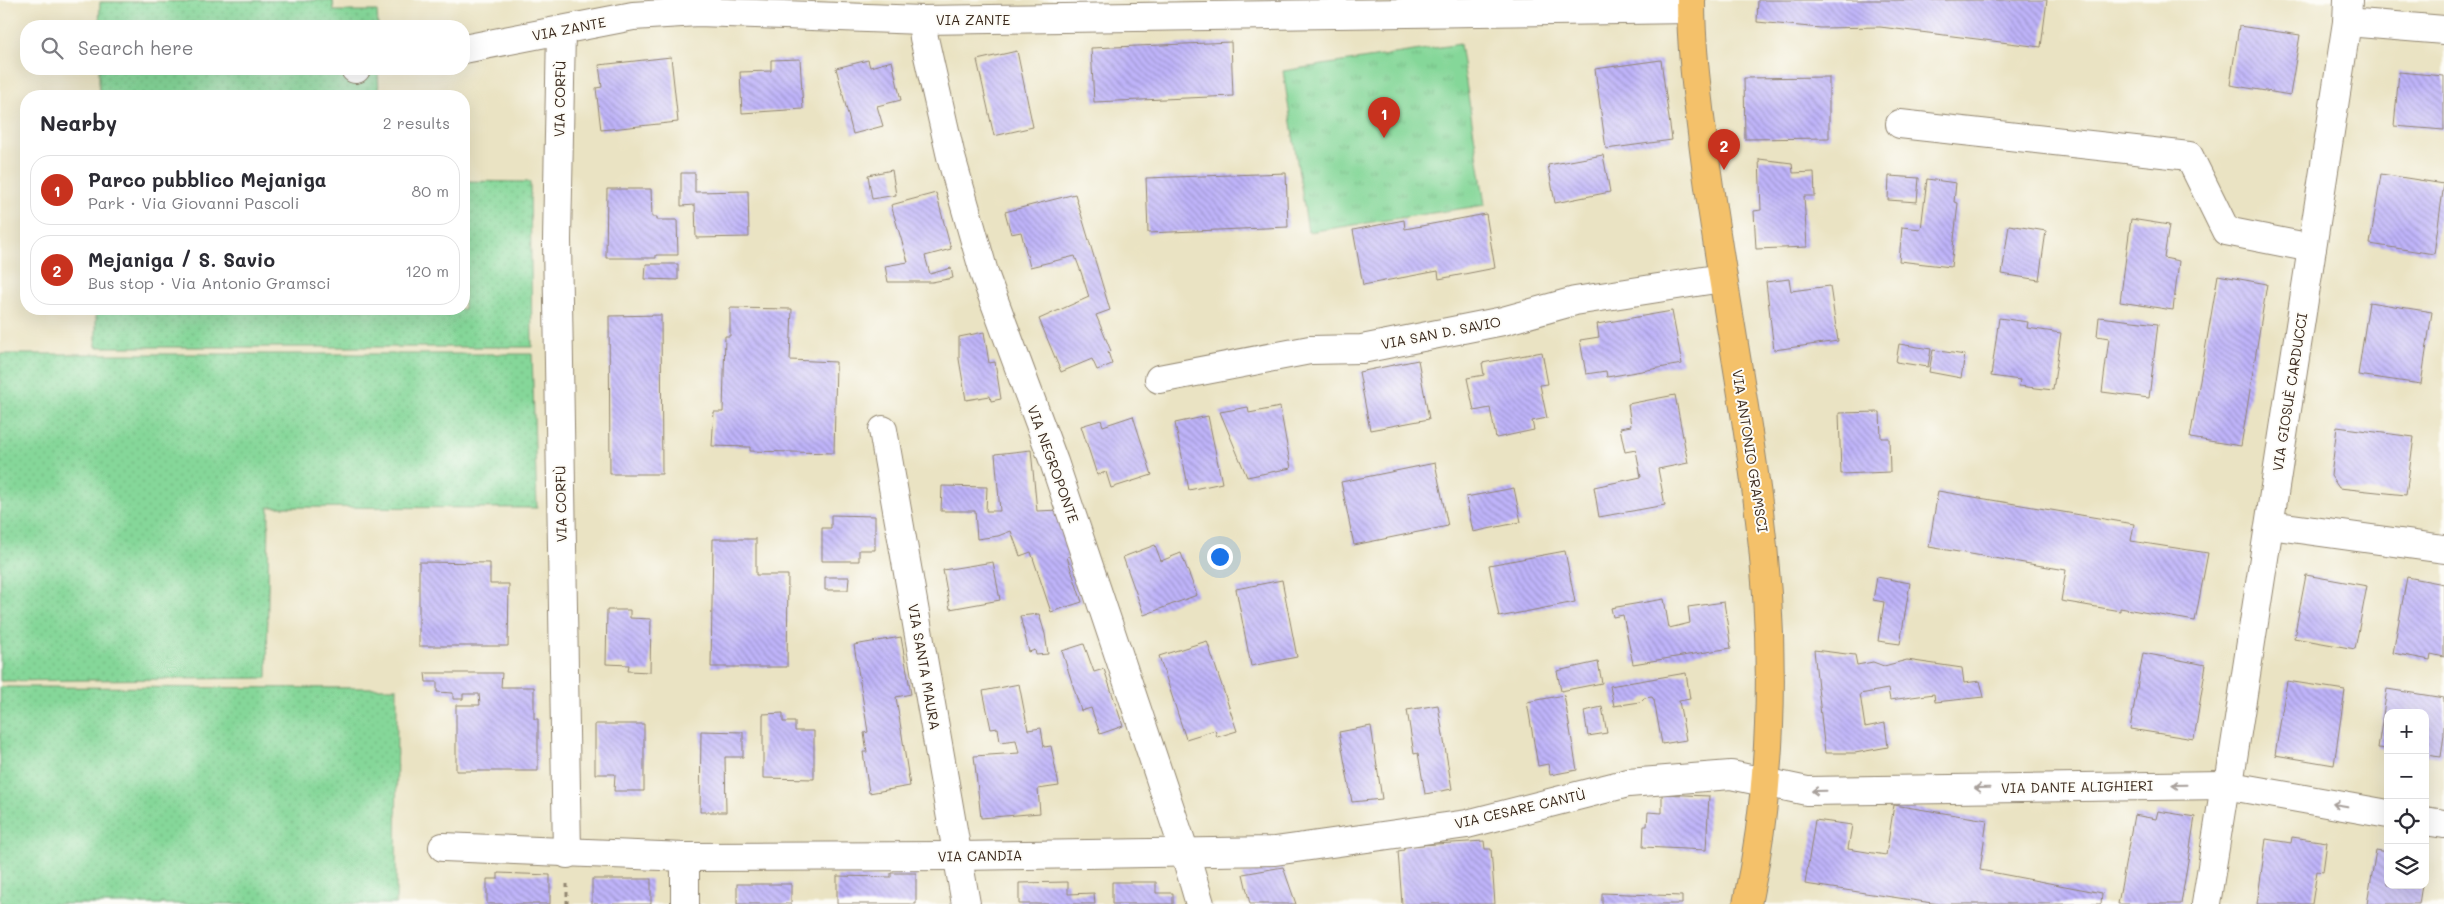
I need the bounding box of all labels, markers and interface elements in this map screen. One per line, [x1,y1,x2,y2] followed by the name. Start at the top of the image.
[936,10,1010,29] street label: VIA ZANTE
[530,12,607,45] street label: VIA ZANTE
[20,20,470,75] search box
[38,34,66,62] icon: search
[78,35,194,60] text: Search here
[549,61,570,137] street label: VIA CORFÙ
[1368,97,1400,138] pin: 1
[40,109,117,136] text: Nearby
[383,112,450,133] text: 2 results
[1708,129,1740,170] pin: 2
[88,167,326,192] text: Parco pubblico Mejaniga
[53,180,61,201] text: 1
[412,180,449,201] text: 80 m
[88,192,300,213] text: Park · Via Giovanni Pascoli
[88,247,275,272] text: Mejaniga / S. Savio
[53,260,61,281] text: 2
[405,260,449,281] text: 120 m
[88,272,331,293] text: Bus stop · Via Antonio Gramsci
[2268,311,2311,473] street label: VIA GIOSUÈ CARDUCCI
[1379,312,1502,353] street label: VIA SAN D. SAVIO
[1728,368,1773,534] street label: VIA ANTONIO GRAMSCI
[1023,402,1084,525] street label: VIA NEGROPONTE
[550,466,571,542] street label: VIA CORFÙ
[1207,544,1233,570] your location
[904,602,945,732] street label: VIA SANTA MAURA
[2384,709,2429,889] map controls
[2384,709,2429,754] button: +
[2384,754,2429,799] button: −
[2001,776,2153,797] street label: VIA DANTE ALIGHIERI
[2171,780,2188,790] one-way arrow
[1974,783,1990,793] one-way arrow
[1453,784,1587,833] street label: VIA CESARE CANTÙ
[1811,786,1828,796] one-way arrow
[2384,799,2429,844] button: locate
[2332,800,2348,810] one-way arrow
[2384,844,2429,889] button: layers
[937,845,1023,866] street label: VIA CANDIA

